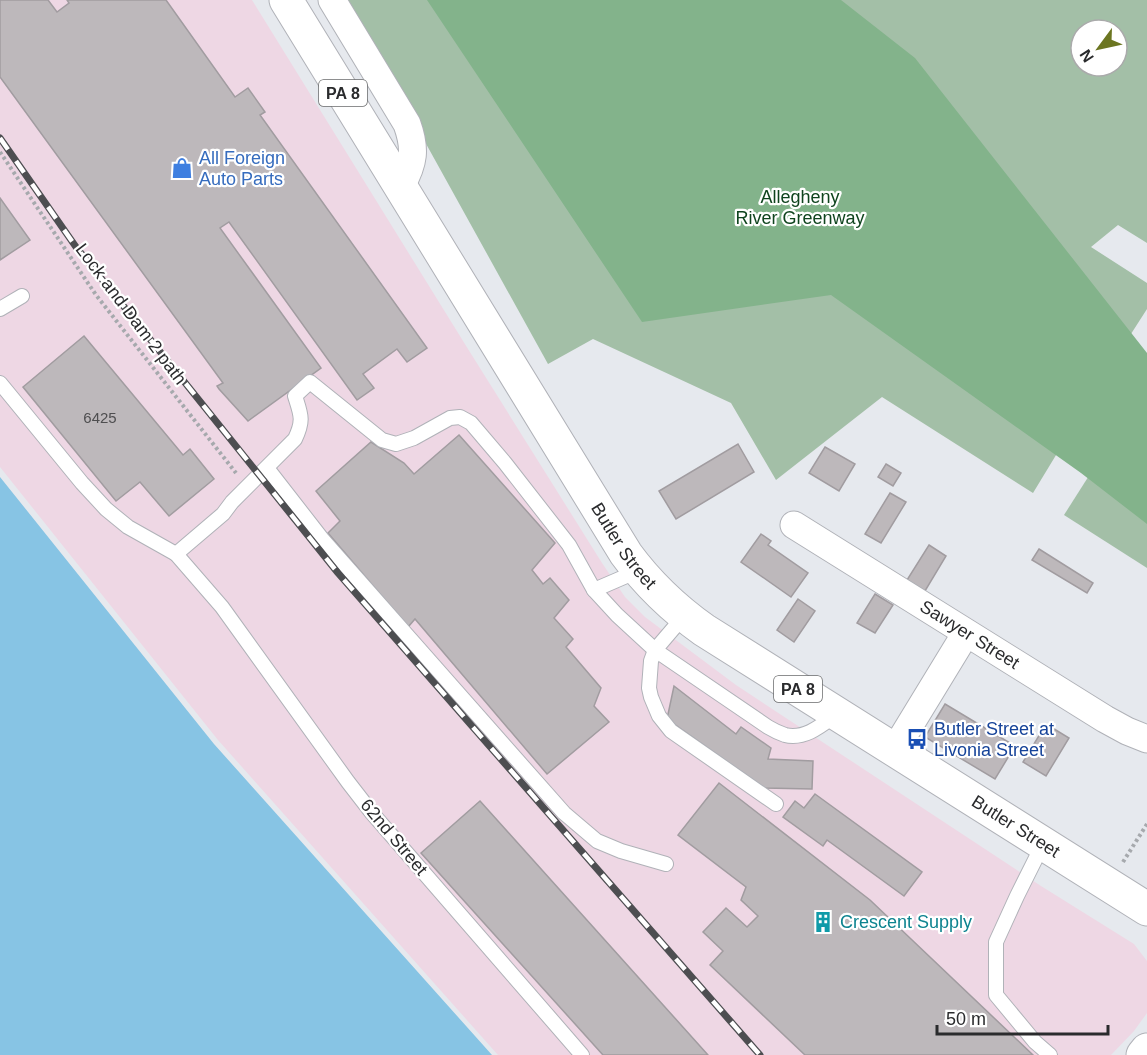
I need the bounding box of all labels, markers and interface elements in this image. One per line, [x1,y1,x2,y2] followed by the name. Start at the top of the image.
[1069,18,1129,78] north arrow
[1077,46,1097,65] text: N
[319,80,367,106] road number: PA 8
[199,148,285,189] place label: All Foreign Auto Parts
[170,156,194,180] shop icon: All Foreign Auto Parts
[735,187,865,228] park label: Allegheny River Greenway
[72,240,190,388] street label: Lock and Dam 2 path
[83,409,117,426] house number: 6425
[587,499,660,593] street label: Butler Street
[916,596,1023,673] street label: Sawyer Street
[774,676,822,702] road number: PA 8
[934,719,1054,760] place label: Butler Street at Livonia Street
[905,727,929,751] bus stop icon: Butler Street at Livonia Street
[968,791,1064,862] street label: Butler Street
[356,795,432,879] street label: 62nd Street
[811,910,835,934] building icon: Crescent Supply
[840,912,972,932] place label: Crescent Supply
[937,998,1108,1036] scale bar
[946,1009,986,1029] text: 50 m

